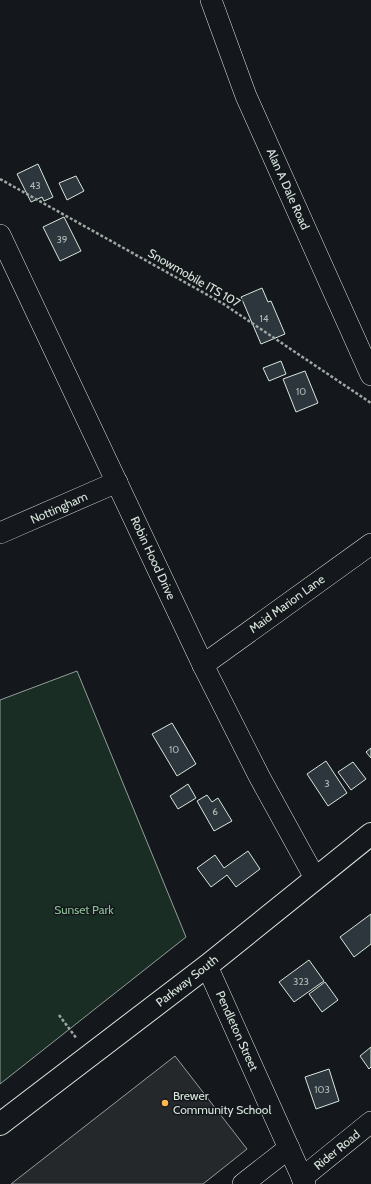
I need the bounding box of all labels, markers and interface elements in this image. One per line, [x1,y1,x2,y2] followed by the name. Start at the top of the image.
[264,146,313,232] street label: Alan A Dale Road
[29,179,41,192] house number: 43
[56,233,68,246] house number: 39
[145,245,243,310] street label: Snowmobile ITS 107
[259,312,269,325] house number: 14
[296,385,306,398] house number: 10
[28,488,90,527] street label: Nottingham
[128,514,179,602] street label: Robin Hood Drive
[246,571,327,636] street label: Maid Marion Lane
[169,743,179,756] house number: 10
[324,777,330,790] house number: 3
[212,805,218,818] house number: 6
[54,902,114,917] park label: Sunset Park
[153,952,221,1010] street label: Parkway South
[293,975,309,988] house number: 323
[213,988,262,1073] street label: Pendleton Street
[314,1083,330,1096] house number: 103
[173,1088,271,1117] place label: Brewer Community School
[160,1098,170,1108] marker: Brewer Community School
[311,1126,363,1173] street label: Rider Road

